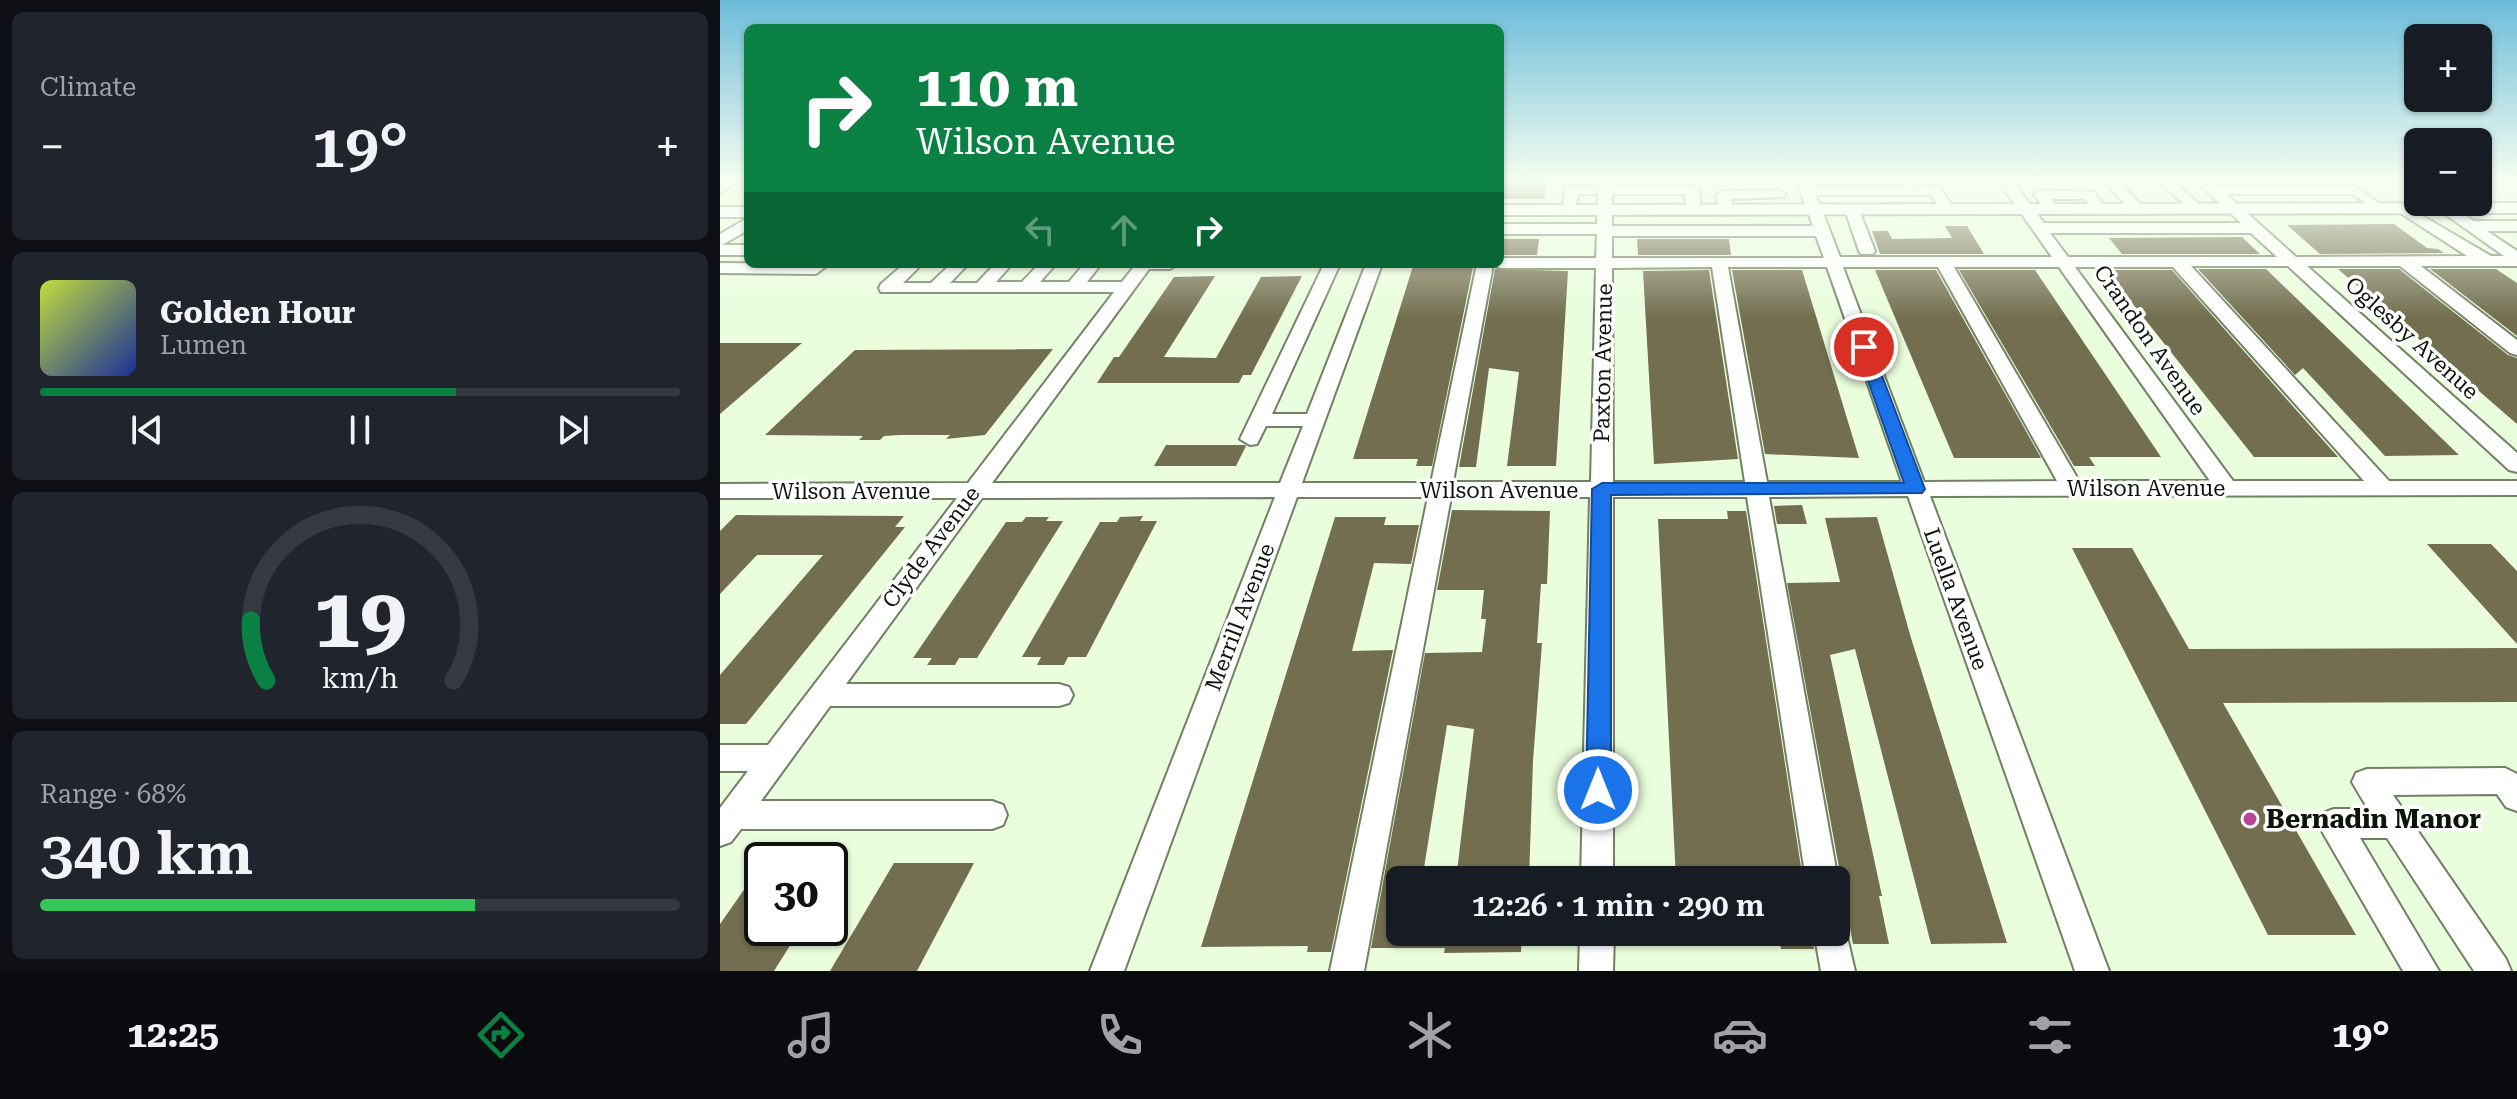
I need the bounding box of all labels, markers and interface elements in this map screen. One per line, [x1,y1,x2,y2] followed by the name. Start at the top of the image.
[2404,24,2492,216] map controls
[2404,24,2492,112] button: +
[916,54,1078,120] text: 110 m
[784,56,888,160] icon: right
[40,72,136,102] text: Climate
[312,111,408,182] text: 19°
[40,121,65,173] text: −
[655,121,680,173] text: +
[916,121,1176,163] text: Wilson Avenue
[2404,128,2492,216] button: −
[1018,208,1062,252] icon: left
[1102,208,1146,252] icon: ahead
[1186,208,1230,252] icon: right
[2089,260,2211,420] street label: Crandon Avenue
[2340,272,2484,404] street label: Oglesby Avenue
[1589,283,1617,443] street label: Paxton Avenue
[160,295,355,330] text: Golden Hour
[1830,313,1898,381] pin
[1842,325,1886,369] icon: arrive
[160,330,247,360] text: Lumen
[125,408,169,452] icon: previous
[338,408,382,452] icon: pause
[551,408,595,452] icon: next
[2067,476,2225,501] street label: Wilson Avenue
[1420,478,1578,503] street label: Wilson Avenue
[772,479,930,504] street label: Wilson Avenue
[877,481,985,613] street label: Clyde Avenue
[1919,525,1993,673] street label: Luella Avenue
[1200,540,1280,694] street label: Merrill Avenue
[313,570,407,667] text: 19
[322,662,398,696] text: km/h
[1556,748,1640,832] position arrow
[40,779,186,809] text: Range · 68%
[2266,804,2481,834] place label: Bernadin Manor
[2241,810,2259,828] marker: Bernadin Manor
[40,818,253,889] text: 340 km
[744,842,848,946] speed limit sign: 30
[1472,888,1764,923] text: 12:26 · 1 min · 290 m
[473,1007,529,1063] icon: directions
[783,1007,839,1063] icon: music
[1092,1007,1148,1063] icon: phone
[1402,1007,1458,1063] icon: climate
[1712,1007,1768,1063] icon: car
[2022,1007,2078,1063] icon: filters
[127,1014,219,1056] text: 12:25
[2332,1014,2390,1056] text: 19°

